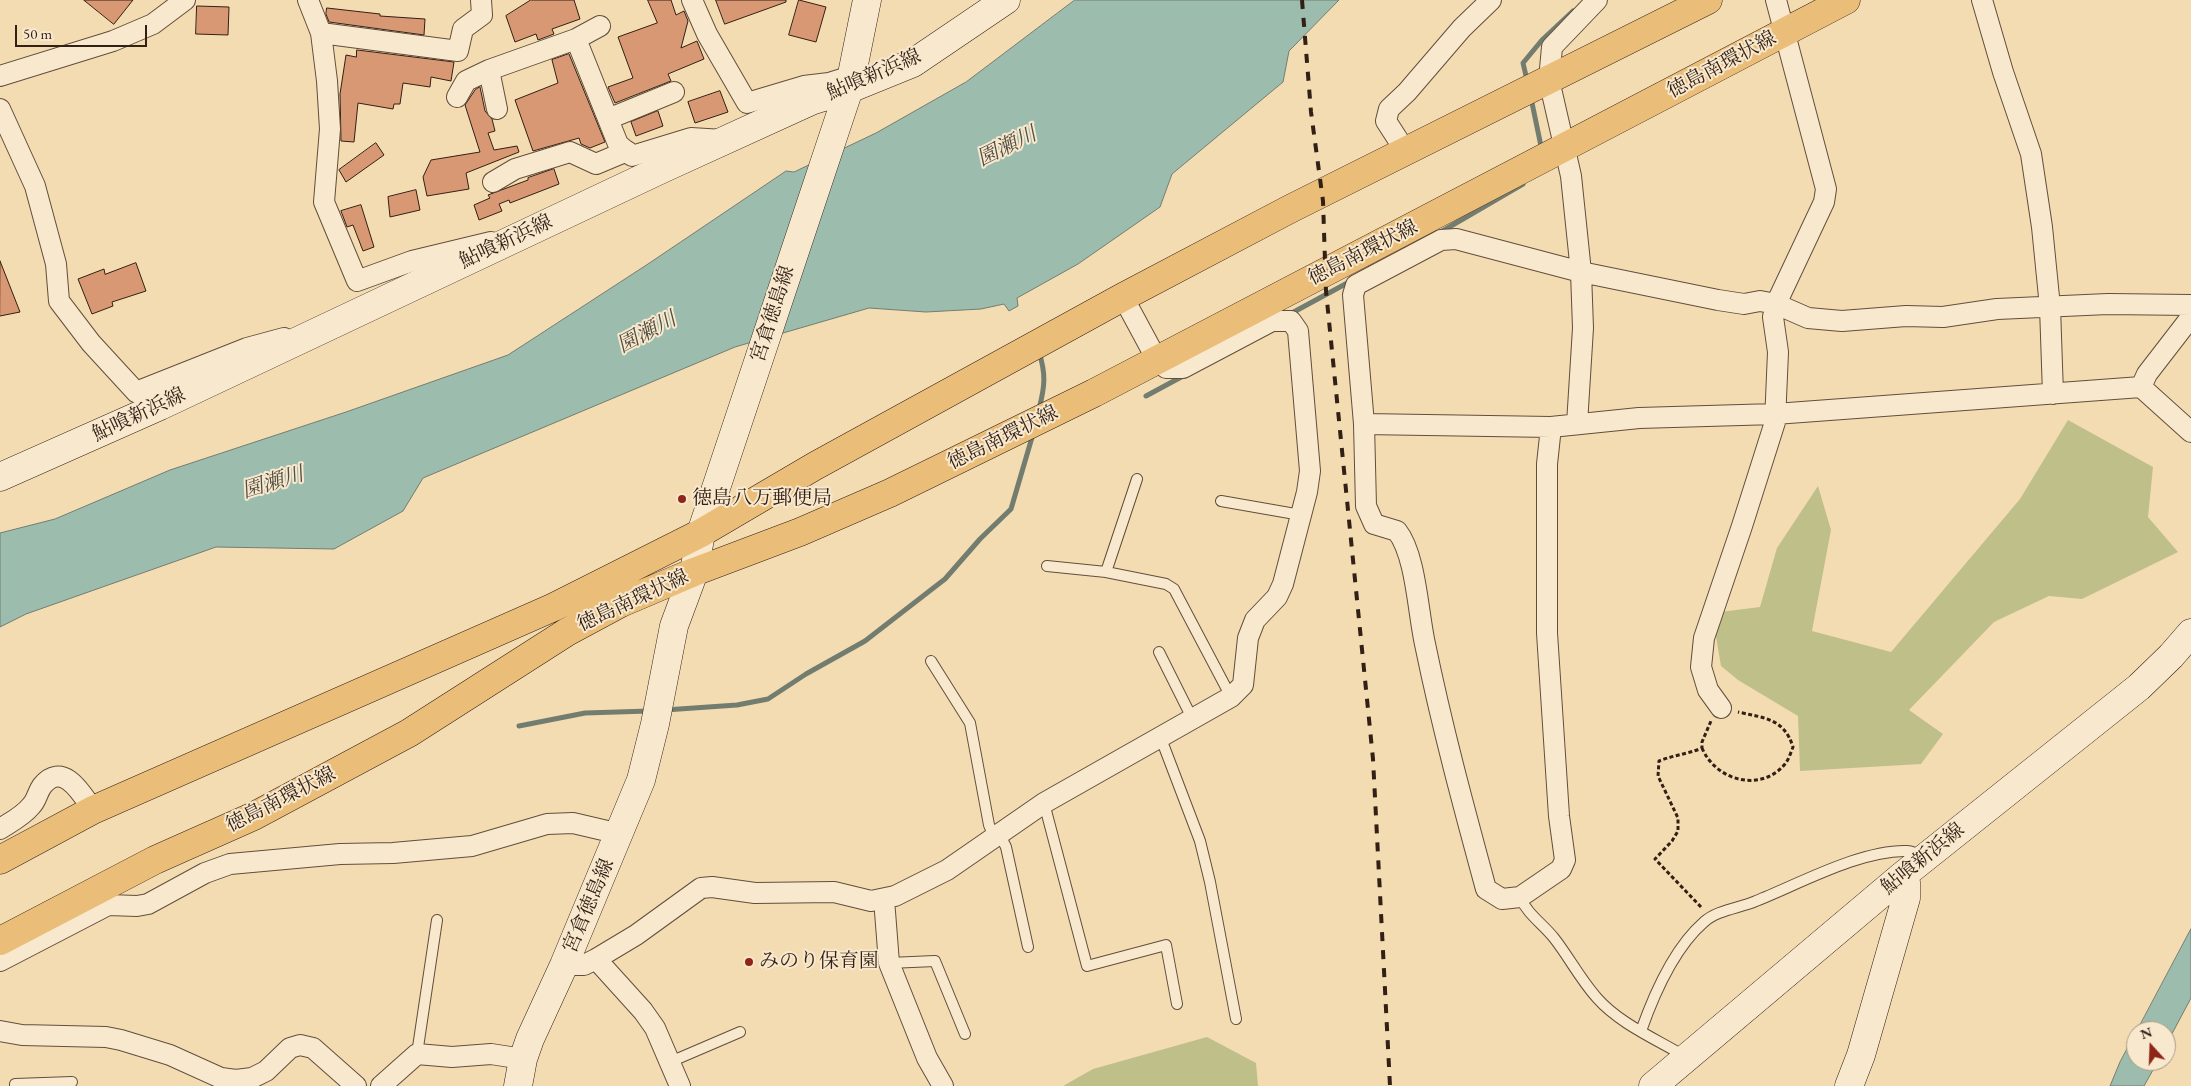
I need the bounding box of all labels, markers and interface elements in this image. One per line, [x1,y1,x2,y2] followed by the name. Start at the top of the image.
[18,15,150,47] scale bar
[23,24,52,43] text: 50 m
[1663,26,1781,104] street label: 徳島南環状線
[823,44,925,106] street label: 鮎喰新浜線
[973,122,1041,172] water label: 園瀬川
[456,210,556,274] street label: 鮎喰新浜線
[1304,215,1422,291] street label: 徳島南環状線
[746,263,800,365] street label: 宮倉徳島線
[613,307,681,359] water label: 園瀬川
[89,383,189,447] street label: 鮎喰新浜線
[944,401,1062,475] street label: 徳島南環状線
[239,462,307,504] water label: 園瀬川
[692,487,832,511] place label: 徳島八万郵便局
[676,493,688,505] marker: 徳島八万郵便局
[574,565,692,637] street label: 徳島南環状線
[222,762,340,838] street label: 徳島南環状線
[1877,818,1969,900] street label: 鮎喰新浜線
[558,855,620,957] street label: 宮倉徳島線
[759,950,879,974] place label: みのり保育園
[743,956,755,968] marker: みのり保育園
[2126,1021,2176,1071] north arrow
[2138,1022,2155,1043] text: N

